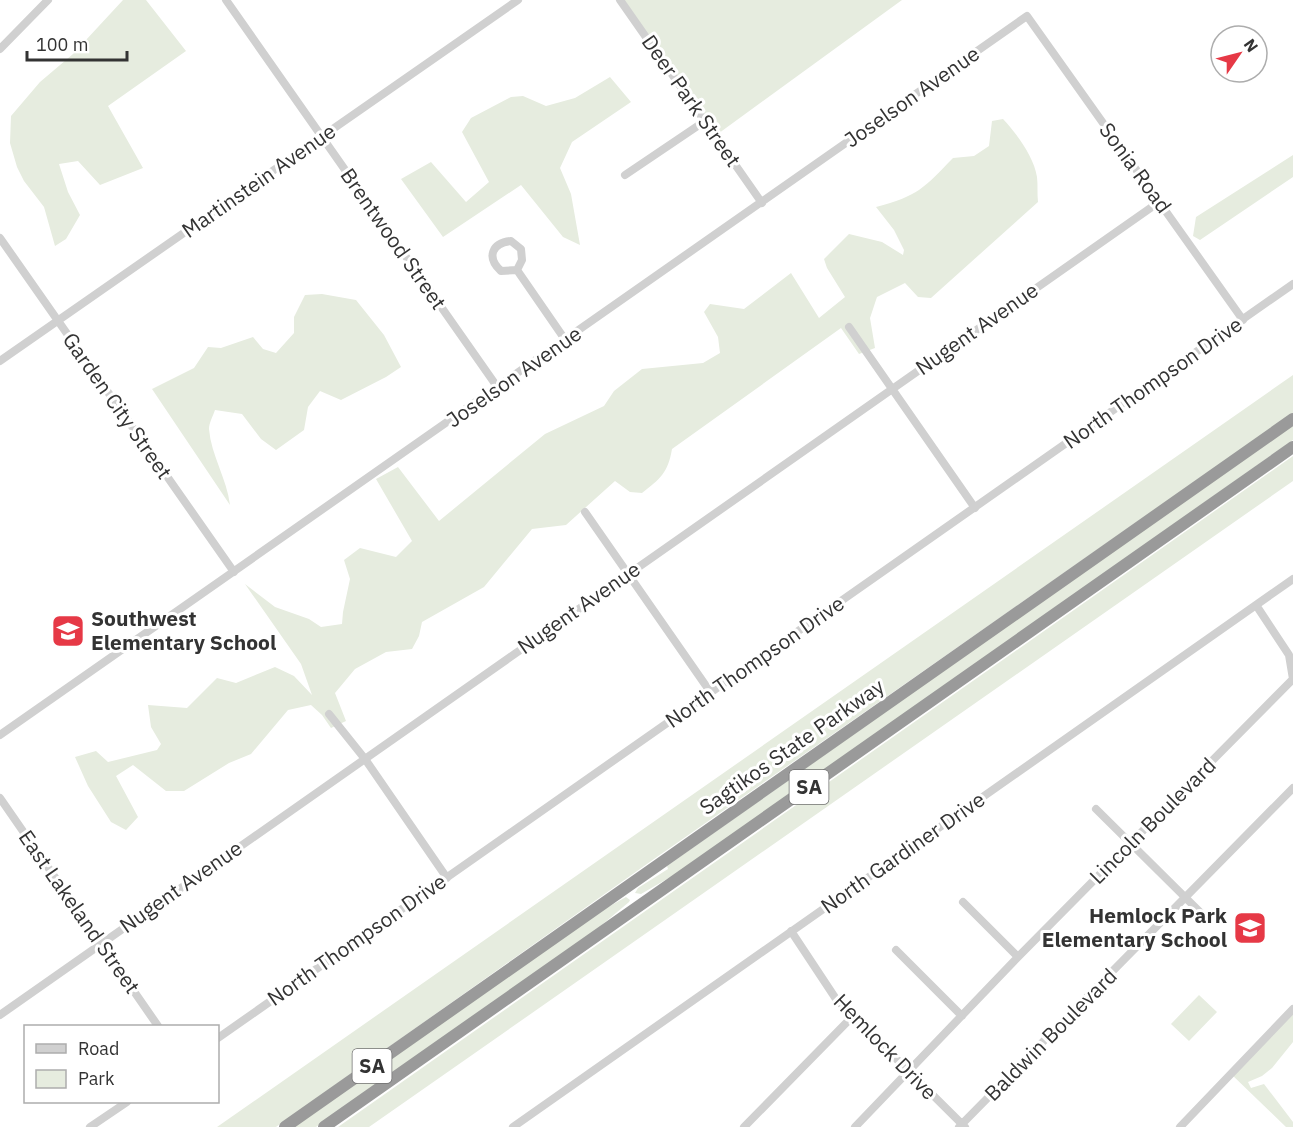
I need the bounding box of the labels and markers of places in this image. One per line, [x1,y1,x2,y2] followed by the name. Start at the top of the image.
[91,604,276,656] place label: Southwest Elementary School
[50,613,86,649] school or university icon: Southwest Elementary School
[1042,901,1228,953] place label: Hemlock Park Elementary School
[1232,910,1268,946] school or university icon: Hemlock Park Elementary School

